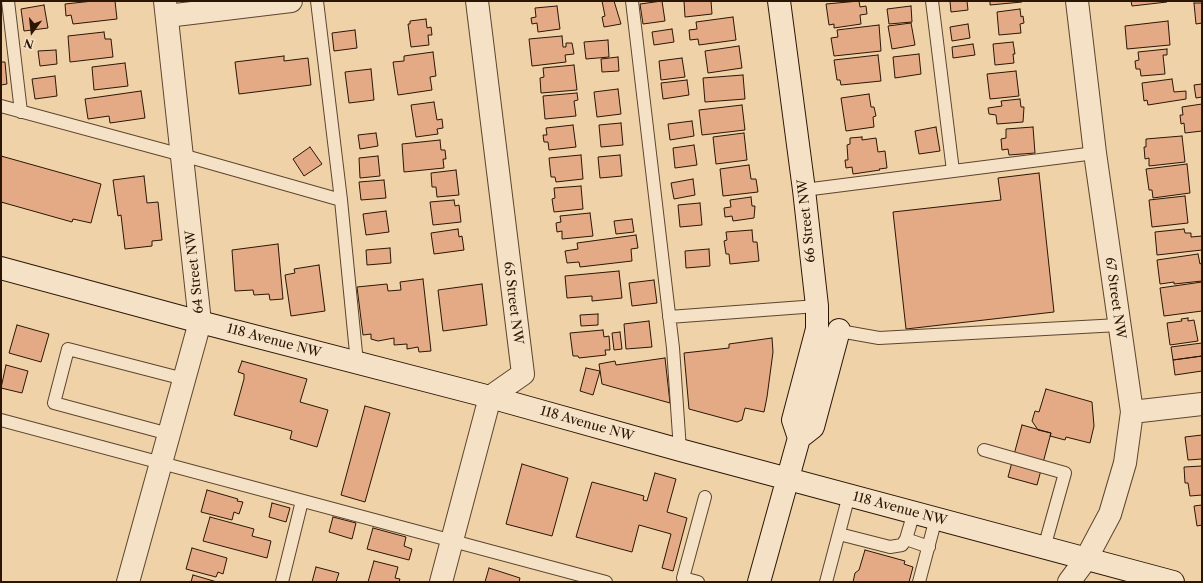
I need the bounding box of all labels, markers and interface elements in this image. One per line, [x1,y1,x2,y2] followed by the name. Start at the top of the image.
[12,12,52,52] north arrow
[22,36,35,52] text: N
[795,178,819,264] street label: 66 Street NW
[183,229,207,315] street label: 64 Street NW
[1102,256,1128,340] street label: 67 Street NW
[500,261,526,345] street label: 65 Street NW
[225,321,323,361] street label: 118 Avenue NW
[538,403,636,445] street label: 118 Avenue NW
[851,489,949,529] street label: 118 Avenue NW

